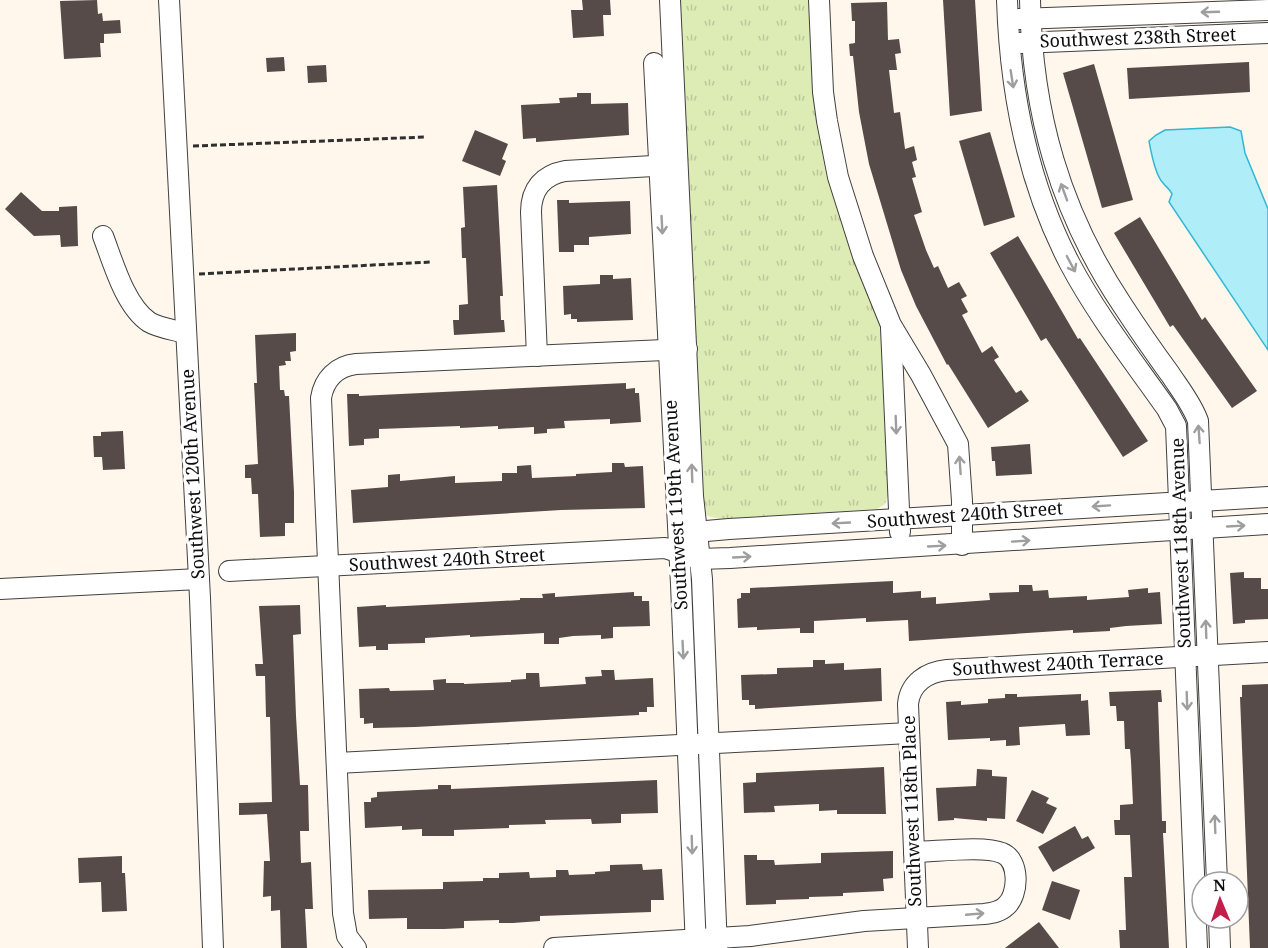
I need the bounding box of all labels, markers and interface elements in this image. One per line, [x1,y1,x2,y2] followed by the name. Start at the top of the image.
[1200,7,1220,18] one-way arrow
[1039,22,1237,52] street label: Southwest 238th Street
[1007,69,1018,89] one-way arrow
[1057,184,1068,202] one-way arrow
[657,214,668,234] one-way arrow
[1066,255,1077,273] one-way arrow
[175,368,209,580] street label: Southwest 120th Avenue
[658,399,692,611] street label: Southwest 119th Avenue
[890,415,901,435] one-way arrow
[1193,424,1204,444] one-way arrow
[1164,437,1196,649] street label: Southwest 118th Avenue
[954,456,965,476] one-way arrow
[686,464,697,484] one-way arrow
[866,495,1064,533] street label: Southwest 240th Street
[1092,501,1112,512] one-way arrow
[832,517,851,528] one-way arrow
[1226,520,1246,531] one-way arrow
[1010,535,1030,546] one-way arrow
[927,541,947,552] one-way arrow
[348,542,546,576] street label: Southwest 240th Street
[732,552,752,563] one-way arrow
[1201,619,1212,639] one-way arrow
[678,640,689,660] one-way arrow
[952,645,1164,681] street label: Southwest 240th Terrace
[1182,690,1193,710] one-way arrow
[896,715,926,907] street label: Southwest 118th Place
[1209,814,1220,834] one-way arrow
[686,834,697,854] one-way arrow
[1190,870,1250,930] north arrow
[1213,874,1227,896] text: N
[965,909,985,920] one-way arrow

